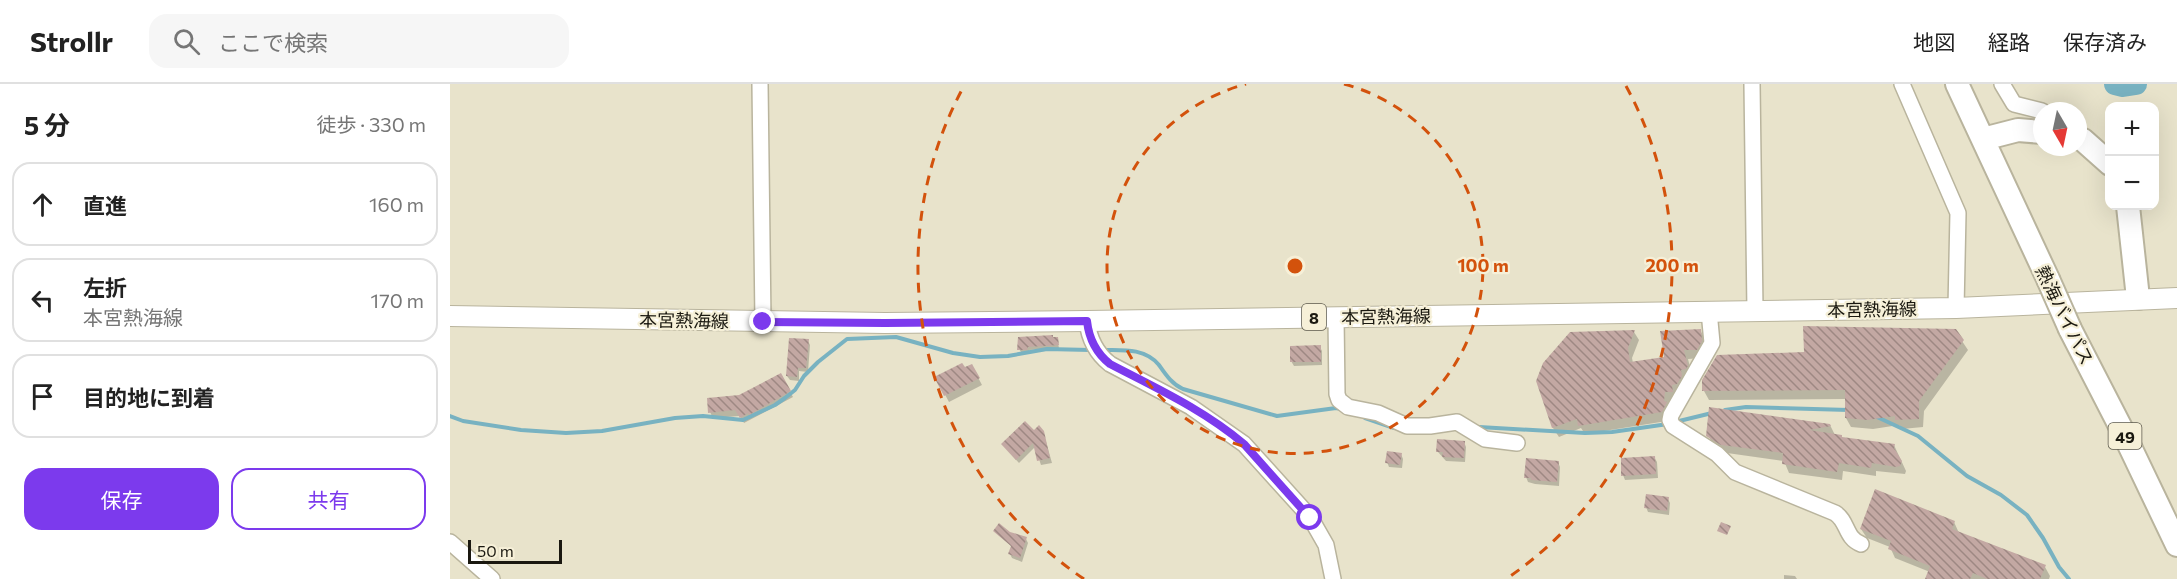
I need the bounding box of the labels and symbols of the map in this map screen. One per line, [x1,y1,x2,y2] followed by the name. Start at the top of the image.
[2033,102,2087,156] north arrow
[1457,254,1509,276] text: 100 m
[1645,254,1699,276] text: 200 m
[1285,256,1305,276] centre of rings
[2032,262,2098,368] street label: 熱海バイパス
[1827,297,1917,321] street label: 本宮熱海線
[1302,304,1326,330] road number: 8
[1341,304,1431,328] street label: 本宮熱海線
[639,308,729,332] street label: 本宮熱海線
[749,308,775,334] route end
[2108,423,2142,449] road number: 49
[1296,504,1322,530] route start
[468,537,562,564] scale bar

